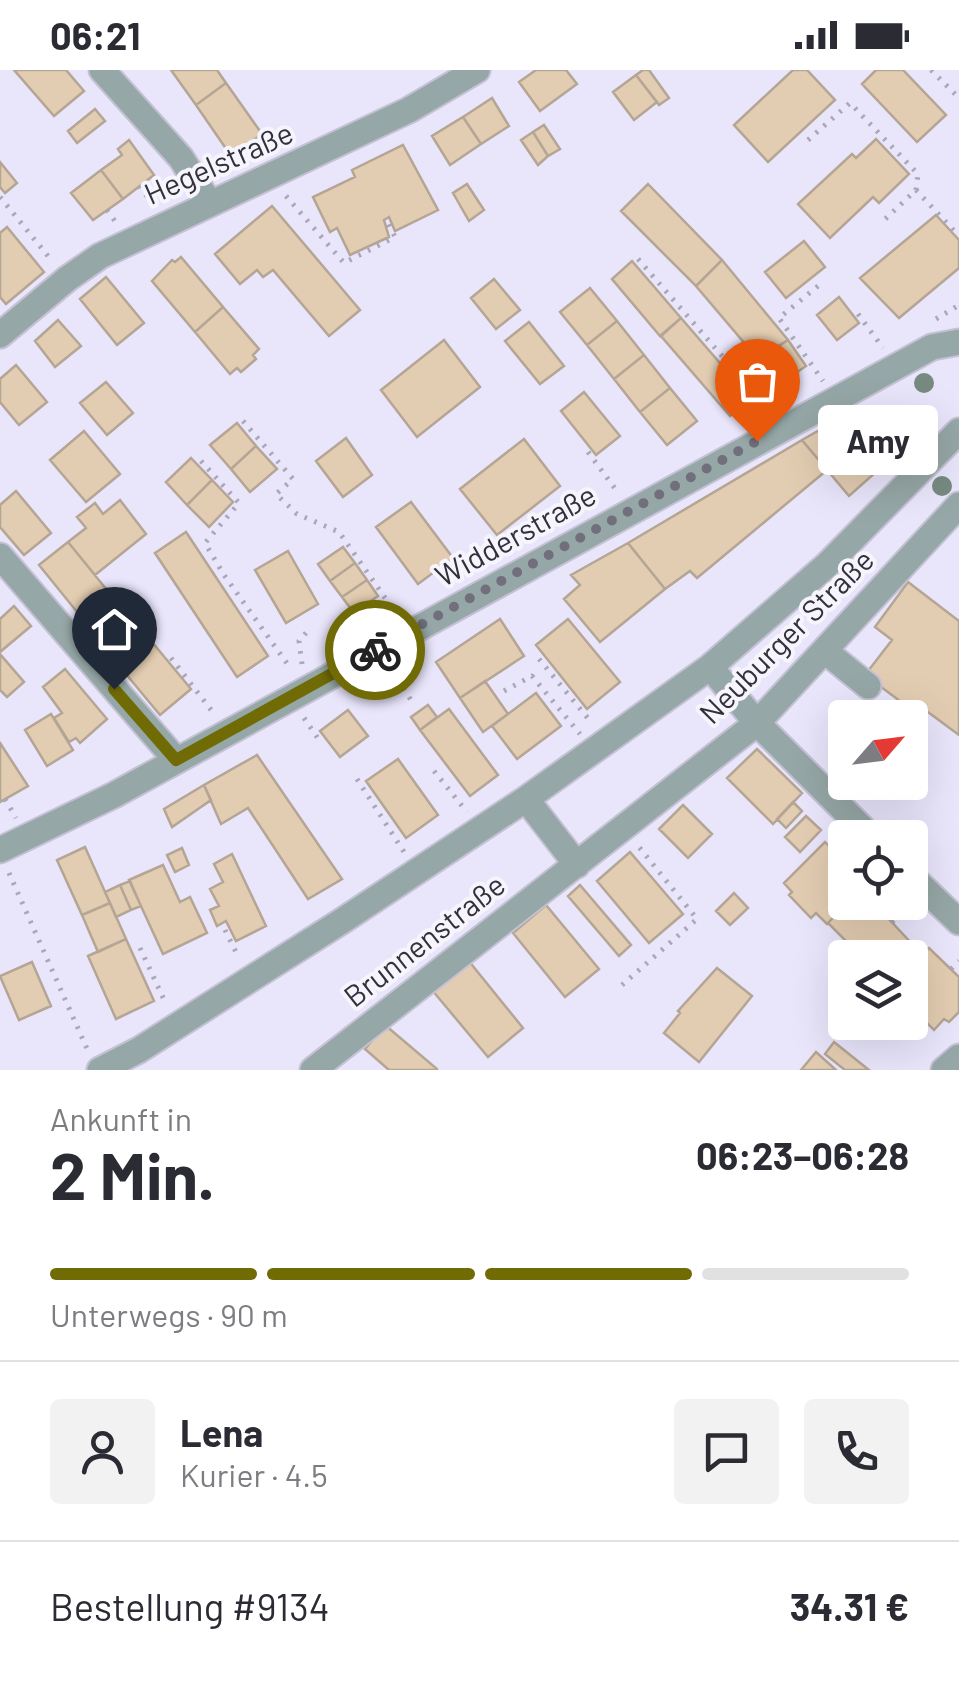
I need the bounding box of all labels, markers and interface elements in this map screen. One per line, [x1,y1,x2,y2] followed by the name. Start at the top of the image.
[50,12,140,58] text: 06:21
[138,113,298,211] street label: Hegelstraße
[715,339,800,442] pin
[730,354,785,409] icon: bag
[817,406,937,476] callout: Amy
[846,421,910,459] text: Amy
[429,475,602,593] street label: Widderstraße
[691,541,880,730] street label: Neuburger Straße
[72,587,157,690] pin
[325,600,425,700] courier
[87,602,142,657] icon: home
[348,623,403,678] icon: bike
[828,700,928,800] north arrow
[828,700,928,1040] map controls
[828,820,928,920] button: locate
[336,865,511,1013] street label: Brunnenstraße
[828,940,928,1040] button: layers
[50,1099,192,1137] text: Ankunft in
[696,1132,909,1178] text: 06:23–06:28
[50,1135,215,1213] text: 2 Min.
[50,1295,288,1333] text: Unterwegs · 90 m
[50,1399,155,1504] button: person
[674,1399,779,1504] button: chat
[804,1399,909,1504] button: phone
[180,1409,263,1455] text: Lena
[180,1455,328,1493] text: Kurier · 4.5
[50,1583,330,1629] text: Bestellung #9134
[790,1583,909,1629] text: 34.31 €

